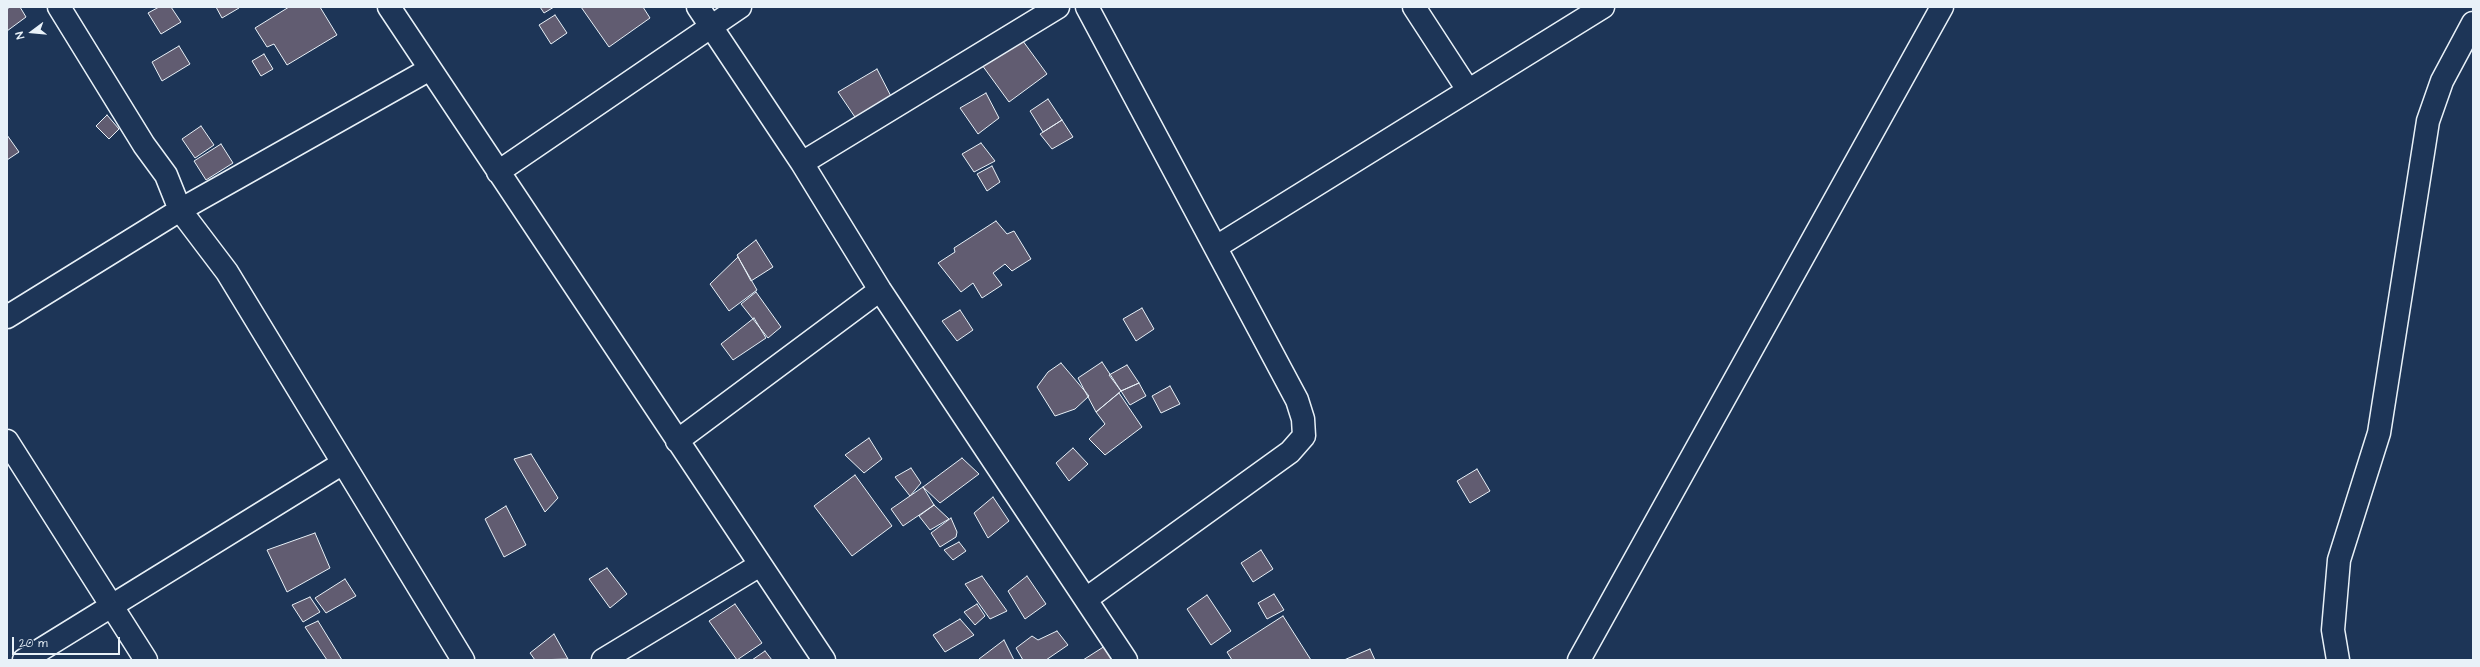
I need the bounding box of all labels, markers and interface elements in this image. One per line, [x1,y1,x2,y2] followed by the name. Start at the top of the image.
[12,12,52,52] north arrow
[12,30,28,41] text: N
[14,629,122,655] scale bar
[19,635,48,652] text: 20 m

